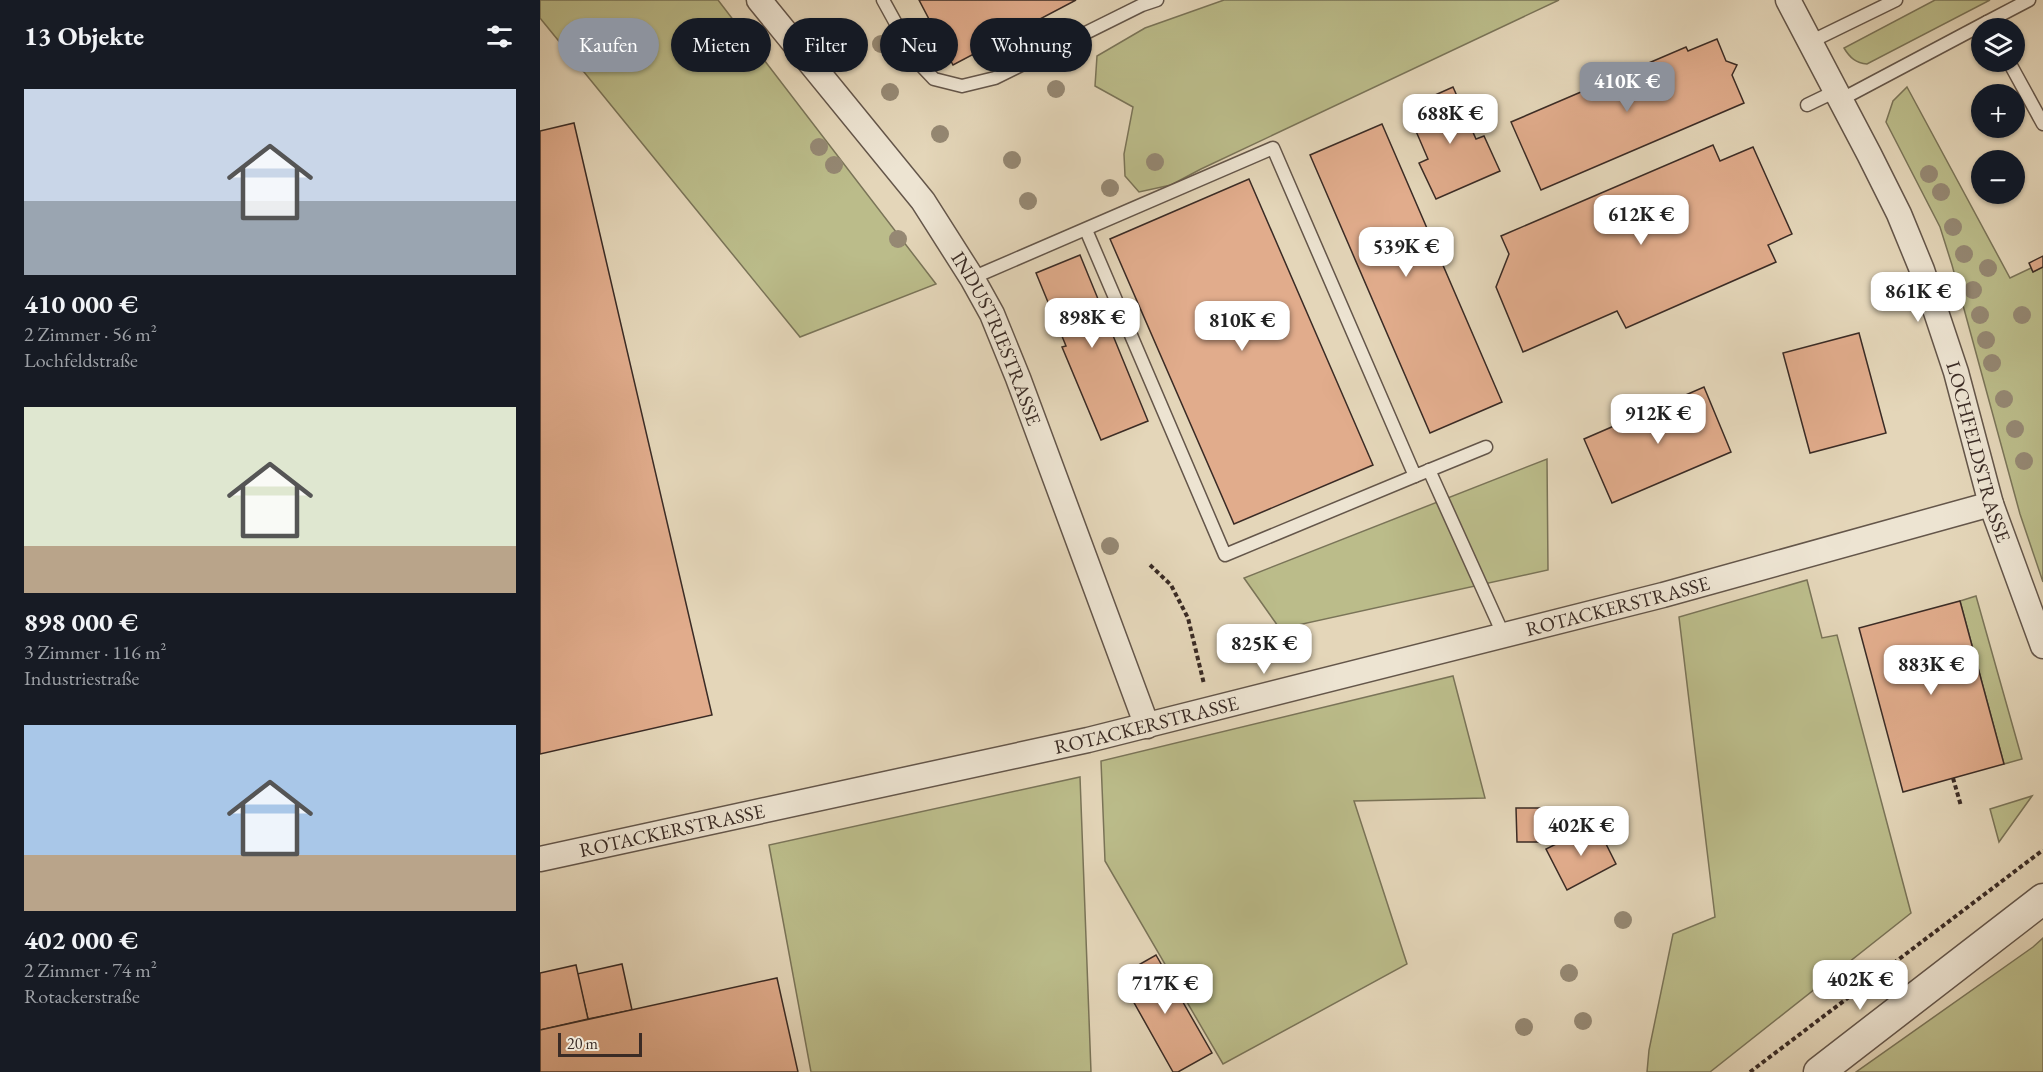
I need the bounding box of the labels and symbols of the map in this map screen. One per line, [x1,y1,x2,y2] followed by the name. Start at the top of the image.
[1578,62,1676,113] pin: 410K €
[1401,94,1499,145] pin: 688K €
[1592,195,1690,246] pin: 612K €
[1357,227,1455,278] pin: 539K €
[945,246,1047,429] street label: INDUSTRIESTRASSE
[1869,272,1967,323] pin: 861K €
[1043,298,1141,349] pin: 898K €
[1193,301,1291,352] pin: 810K €
[1940,358,2017,546] street label: LOCHFELDSTRASSE
[1609,394,1707,445] pin: 912K €
[1523,570,1712,642] street label: ROTACKERSTRASSE
[1215,624,1313,675] pin: 825K €
[1882,645,1980,696] pin: 883K €
[1052,690,1241,760] street label: ROTACKERSTRASSE
[577,798,767,863] street label: ROTACKERSTRASSE
[1532,806,1630,857] pin: 402K €
[1811,960,1909,1011] pin: 402K €
[1116,964,1214,1015] pin: 717K €
[558,1030,642,1058] scale bar

